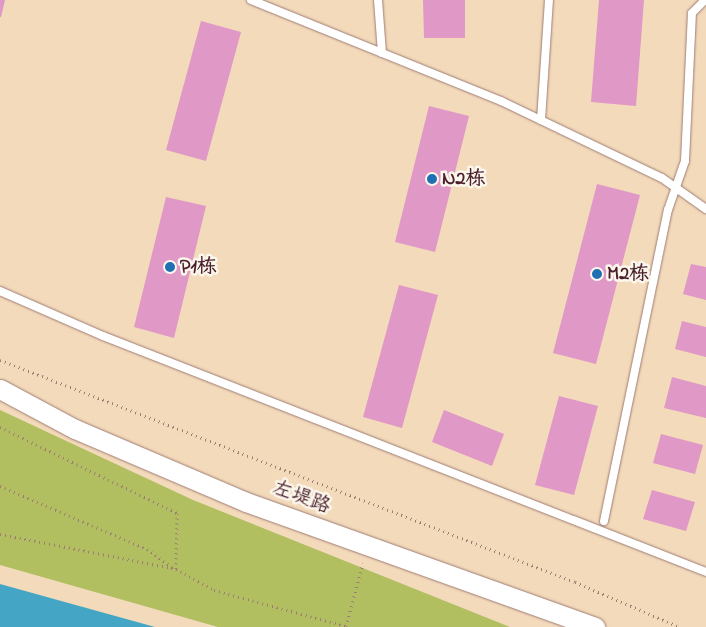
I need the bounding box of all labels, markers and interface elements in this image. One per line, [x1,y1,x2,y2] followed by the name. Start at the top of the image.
[442,167,485,191] place label: N2栋
[426,173,438,185] marker: N2栋
[180,255,217,279] place label: P1栋
[164,261,176,273] marker: P1栋
[607,262,649,286] place label: M2栋
[591,268,603,280] marker: M2栋
[269,476,333,520] street label: 左堤路

